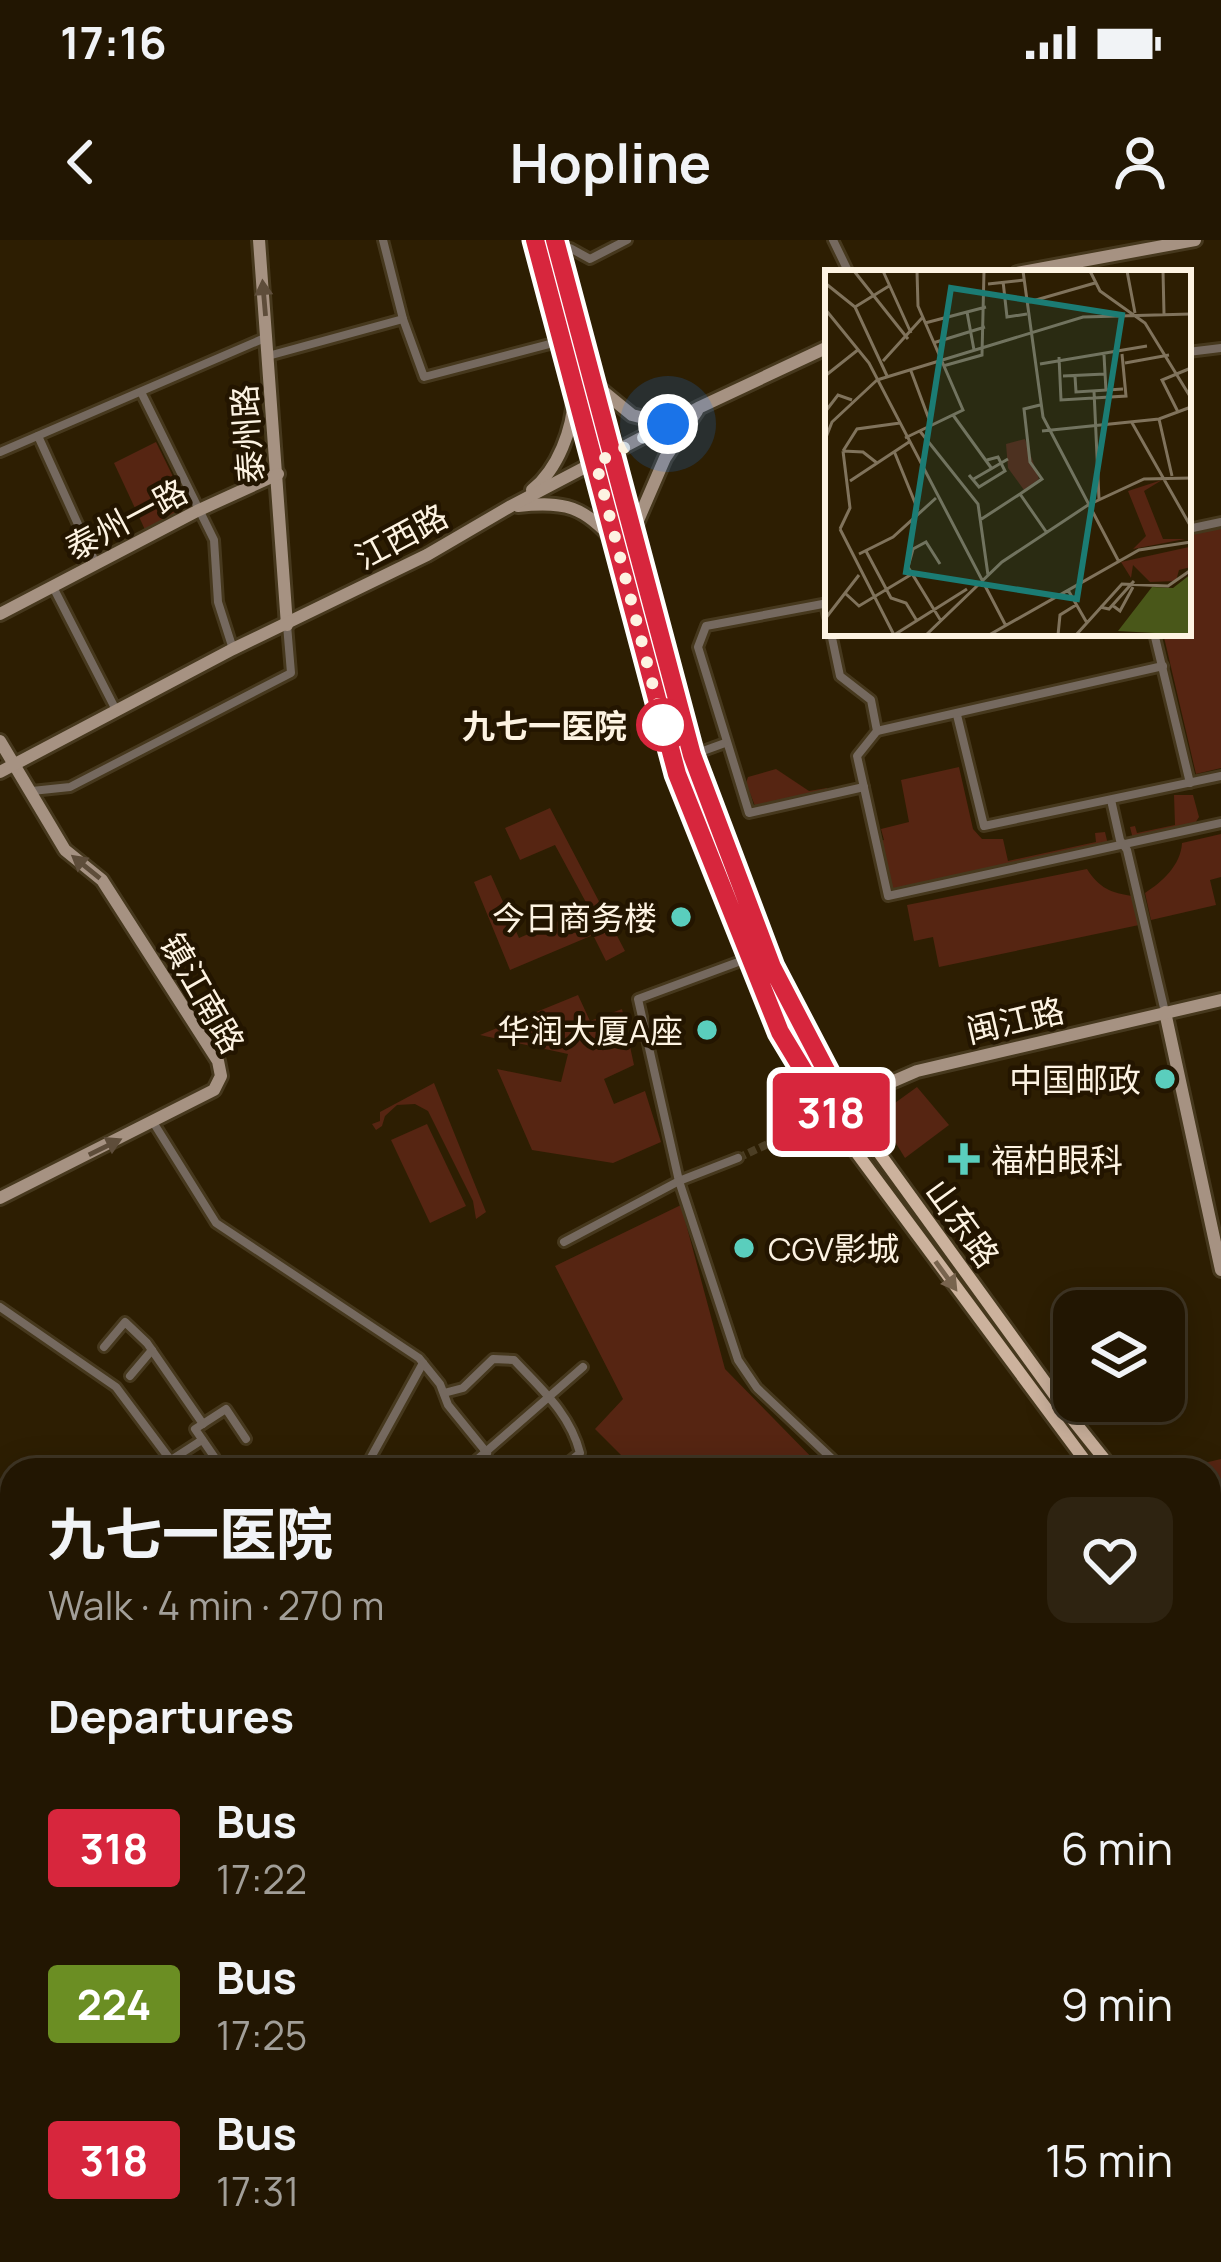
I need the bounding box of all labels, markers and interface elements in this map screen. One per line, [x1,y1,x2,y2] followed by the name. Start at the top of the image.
[60,11,167,73] text: 17:16
[510,125,711,199] text: Hopline
[48,129,114,195] icon: back
[1107,129,1173,195] icon: person
[825,270,1191,636] inset map
[254,279,273,317] one-way arrow
[221,383,273,485] street label: 泰州路
[638,394,698,454] your location
[57,468,195,570] street label: 泰州一路
[347,493,455,579] street label: 江西路
[638,700,688,750] marker: 九七一医院
[462,703,627,748] place label: 九七一医院
[71,855,102,881] one-way arrow
[492,895,657,940] place label: 今日商务楼
[668,904,694,930] marker: 今日商务楼
[151,925,255,1061] street label: 镇江南路
[962,987,1068,1053] street label: 闽江路
[497,1008,683,1053] place label: 华润大厦A座
[694,1017,720,1043] marker: 华润大厦A座
[1009,1057,1141,1102] place label: 中国邮政
[1152,1066,1178,1092] marker: 中国邮政
[762,1073,900,1151] line badge: 318
[797,1083,865,1141] text: 318
[87,1137,122,1157] one-way arrow
[991,1137,1123,1182] place label: 福柏眼科
[948,1143,980,1175] marker: 福柏眼科
[916,1170,1010,1276] street label: 山东路
[768,1226,900,1271] place label: CGV影城
[731,1235,757,1261] marker: CGV影城
[934,1260,958,1292] one-way arrow
[1053,1290,1185,1422] map controls
[1053,1290,1185,1422] button: layers
[48,1494,333,1572] text: 九七一医院
[1047,1497,1173,1623] button: heart
[48,1578,384,1632] text: Walk · 4 min · 270 m
[48,1685,294,1747] text: Departures
[216,1790,297,1852] text: Bus
[1061,1817,1173,1879] text: 6 min
[80,1819,148,1877] text: 318
[216,1852,307,1906] text: 17:22
[216,1946,297,2008] text: Bus
[1061,1973,1173,2035] text: 9 min
[77,1975,151,2033] text: 224
[216,2008,307,2062] text: 17:25
[216,2102,297,2164] text: Bus
[1045,2129,1173,2191] text: 15 min
[80,2131,148,2189] text: 318
[216,2164,299,2218] text: 17:31

